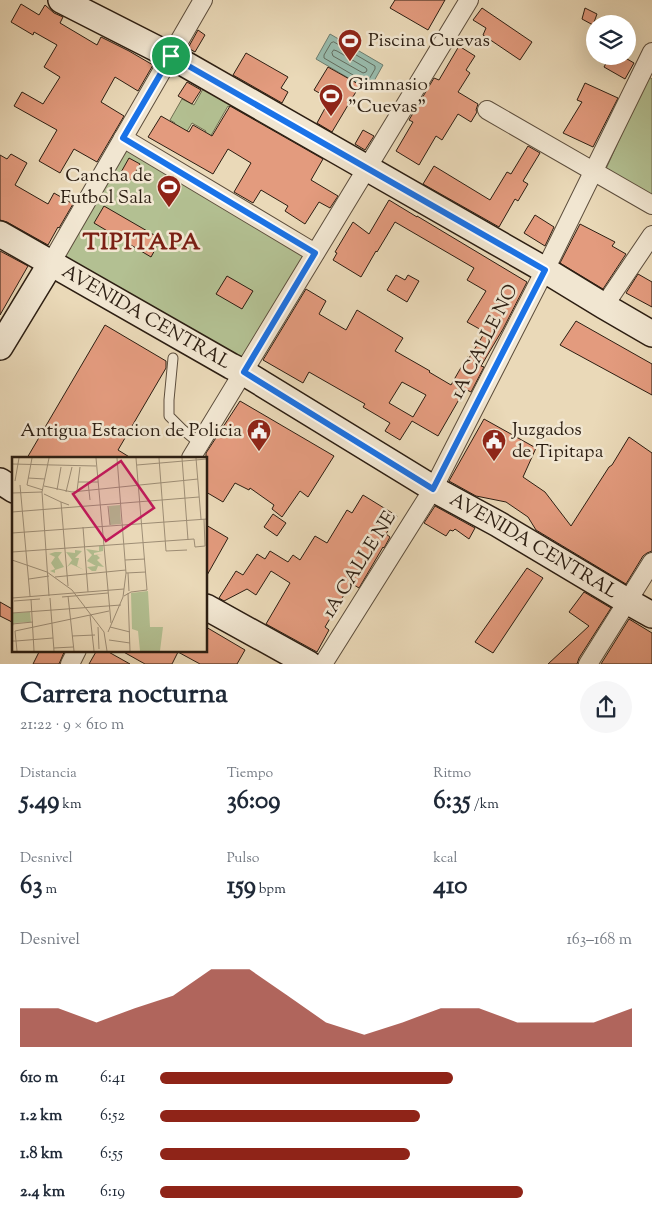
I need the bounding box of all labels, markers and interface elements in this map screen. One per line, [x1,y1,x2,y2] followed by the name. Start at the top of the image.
[586,15,636,65] map controls
[586,15,636,65] button: layers
[337,28,363,62] sports icon: Piscina Cuevas
[368,28,490,55] place label: Piscina Cuevas
[150,35,192,77] pin
[157,42,185,70] icon: arrive
[348,72,428,121] place label: Gimnasio "Cuevas"
[318,83,344,117] sports icon: Gimnasio "Cuevas"
[60,163,152,212] place label: Cancha de Futbol Sala
[156,174,182,208] sports icon: Cancha de Futbol Sala
[82,226,202,260] district label: TIPITAPA
[56,258,236,377] street label: AVENIDA CENTRAL
[444,280,526,404] street label: 1A CALLE NO
[511,417,604,466] place label: Juzgados de Tipitapa
[20,418,242,445] place label: Antigua Estacion de Policia
[246,418,272,452] public building icon: Antigua Estacion de Policia
[481,428,507,462] public building icon: Juzgados de Tipitapa
[12,457,208,652] inset map
[444,487,623,606] street label: AVENIDA CENTRAL
[317,506,404,623] street label: 1A CALLE NE
[20,675,228,715] text: Carrera nocturna
[580,681,632,733] button: share
[20,714,124,737] text: 21:22 · 9 × 610 m
[20,764,77,784] text: Distancia
[227,764,273,784] text: Tiempo
[433,764,471,784] text: Ritmo
[20,784,59,820] text: 5.49
[227,784,280,820] text: 36:09
[433,784,471,820] text: 6:35
[59,795,82,815] text: km
[471,795,499,815] text: /km
[20,849,73,869] text: Desnivel
[227,849,260,869] text: Pulso
[433,849,457,869] text: kcal
[20,869,43,905] text: 63
[227,869,256,905] text: 159
[433,869,467,905] text: 410
[43,880,57,900] text: m
[256,880,286,900] text: bpm
[20,929,80,952] text: Desnivel
[566,929,632,952] text: 163–168 m
[20,1067,58,1090] text: 610 m
[100,1067,125,1090] text: 6:41
[20,1105,62,1128] text: 1.2 km
[100,1105,125,1128] text: 6:52
[20,1143,63,1166] text: 1.8 km
[100,1143,123,1166] text: 6:55
[20,1181,65,1204] text: 2.4 km
[100,1181,125,1204] text: 6:19

